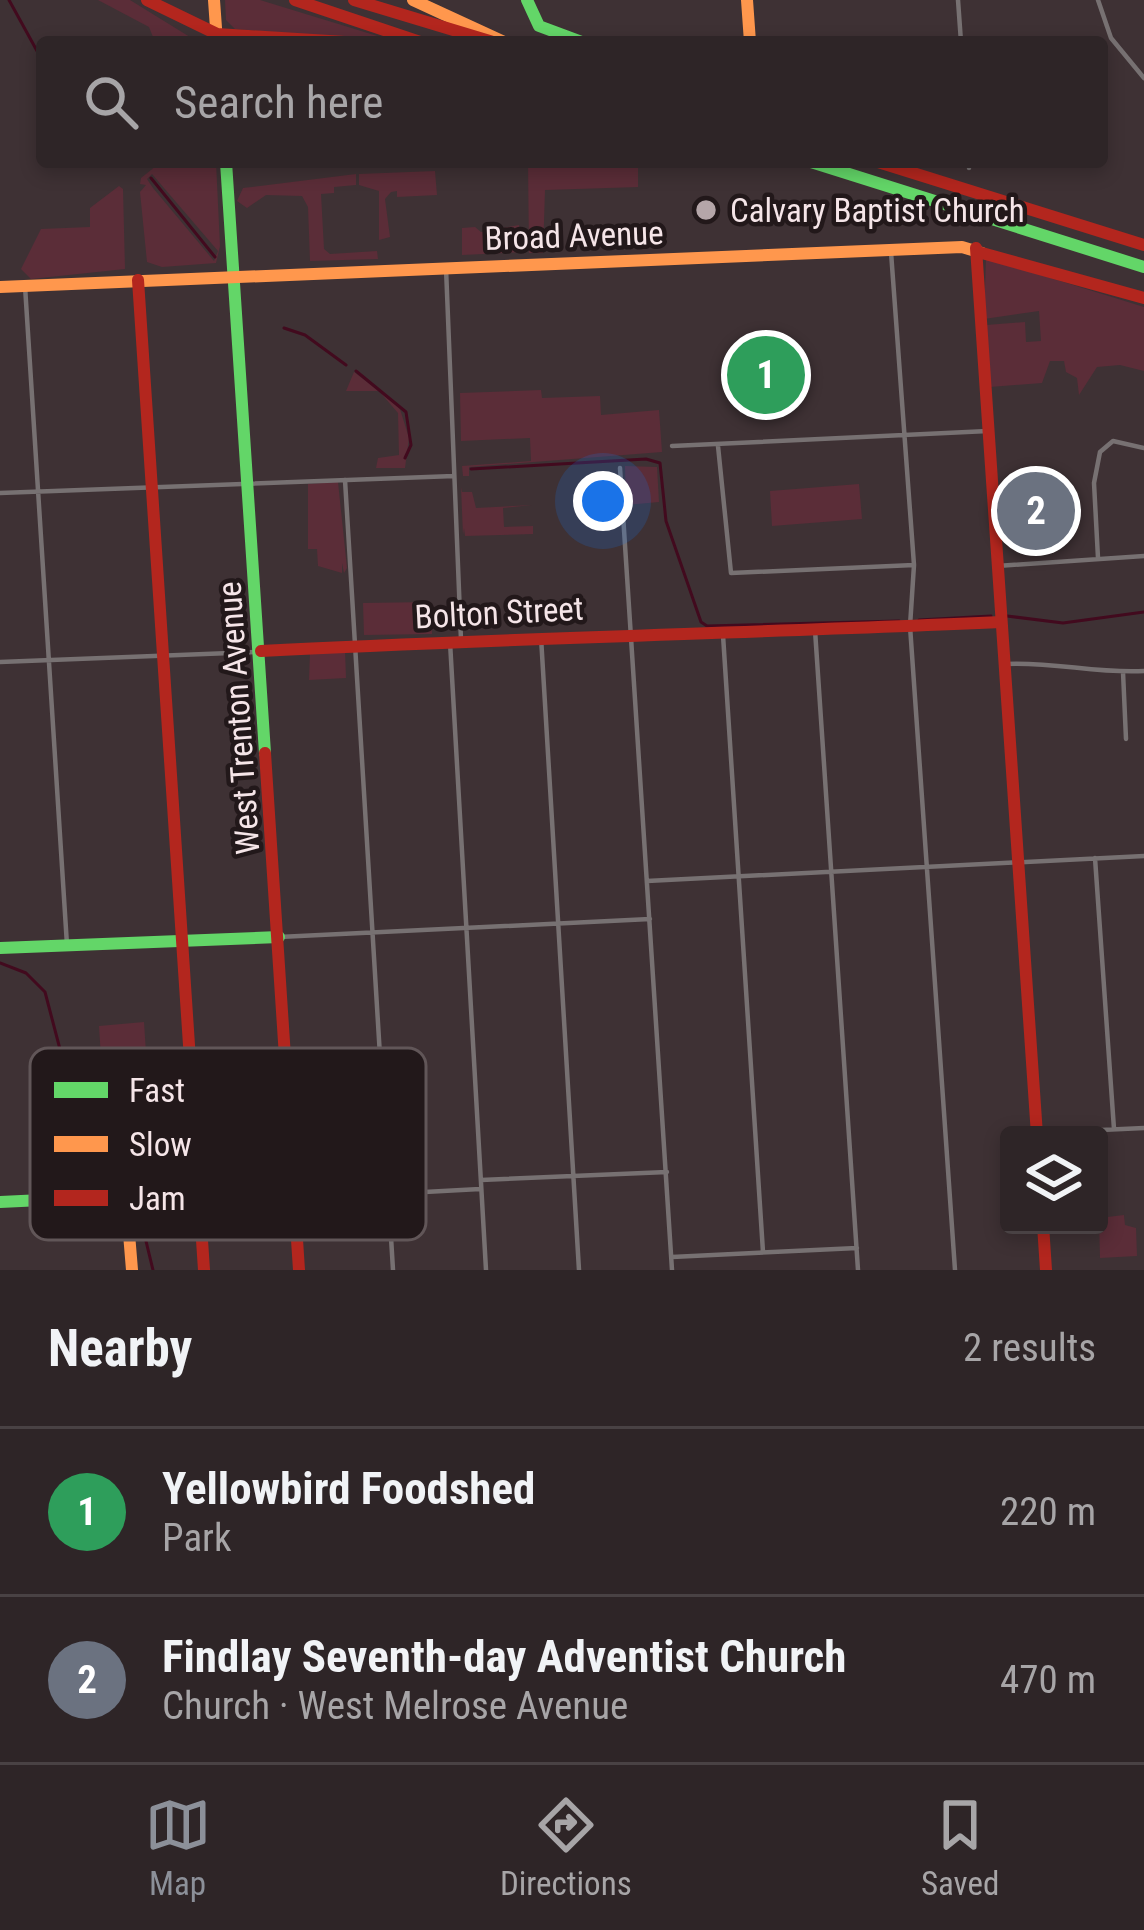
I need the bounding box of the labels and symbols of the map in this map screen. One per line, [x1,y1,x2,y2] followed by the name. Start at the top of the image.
[730,191,1025,230] place label: Calvary Baptist Church
[693,197,719,223] marker: Calvary Baptist Church
[484,213,664,258] street label: Broad Avenue
[727,330,805,420] pin: 1
[997,466,1075,556] pin: 2
[573,471,633,531] your location
[210,580,267,856] street label: West Trenton Avenue
[414,589,584,636] street label: Bolton Street
[30,1048,426,1240] legend
[129,1071,185,1110] text: Fast
[129,1125,192,1164] text: Slow
[129,1179,186,1218] text: Jam

